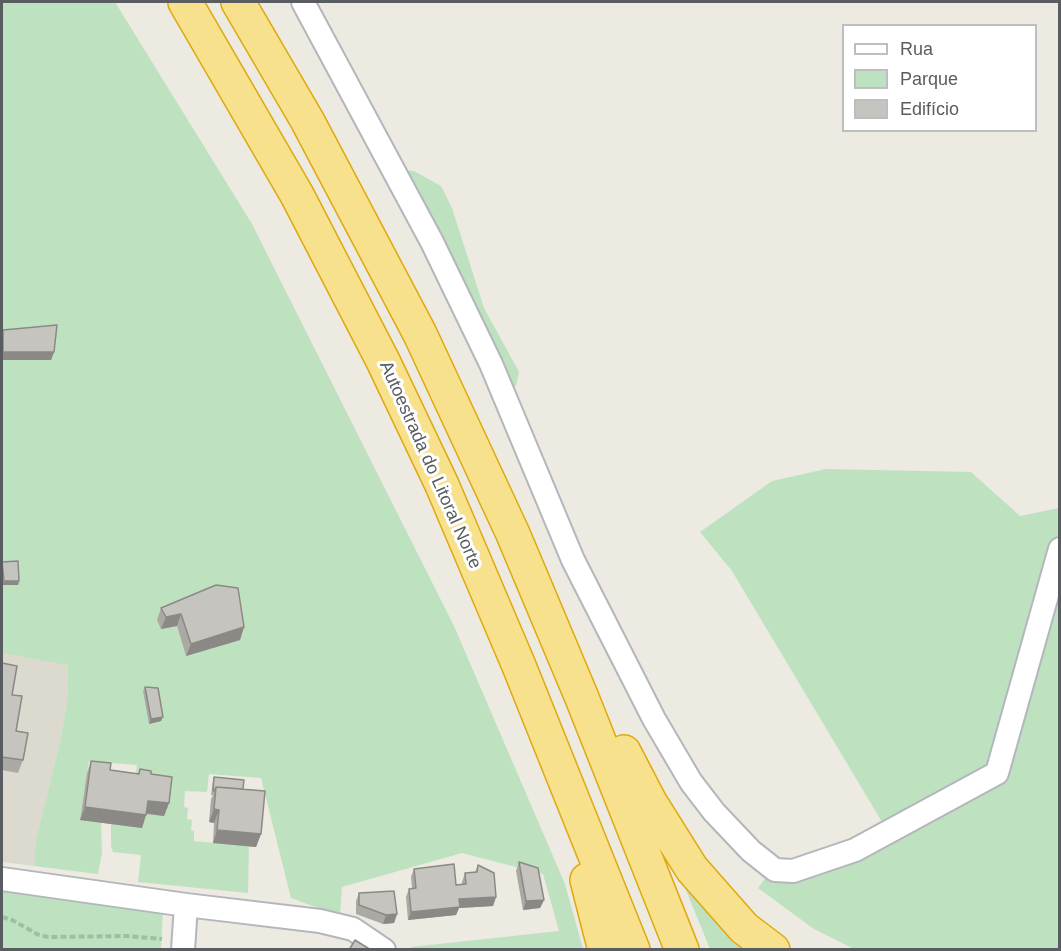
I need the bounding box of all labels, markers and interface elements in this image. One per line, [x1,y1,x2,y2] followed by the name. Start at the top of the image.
[842,24,1037,132] legend
[900,39,933,59] text: Rua
[900,69,958,89] text: Parque
[900,99,959,119] text: Edifício
[374,358,486,572] street label: Autoestrada do Litoral Norte

